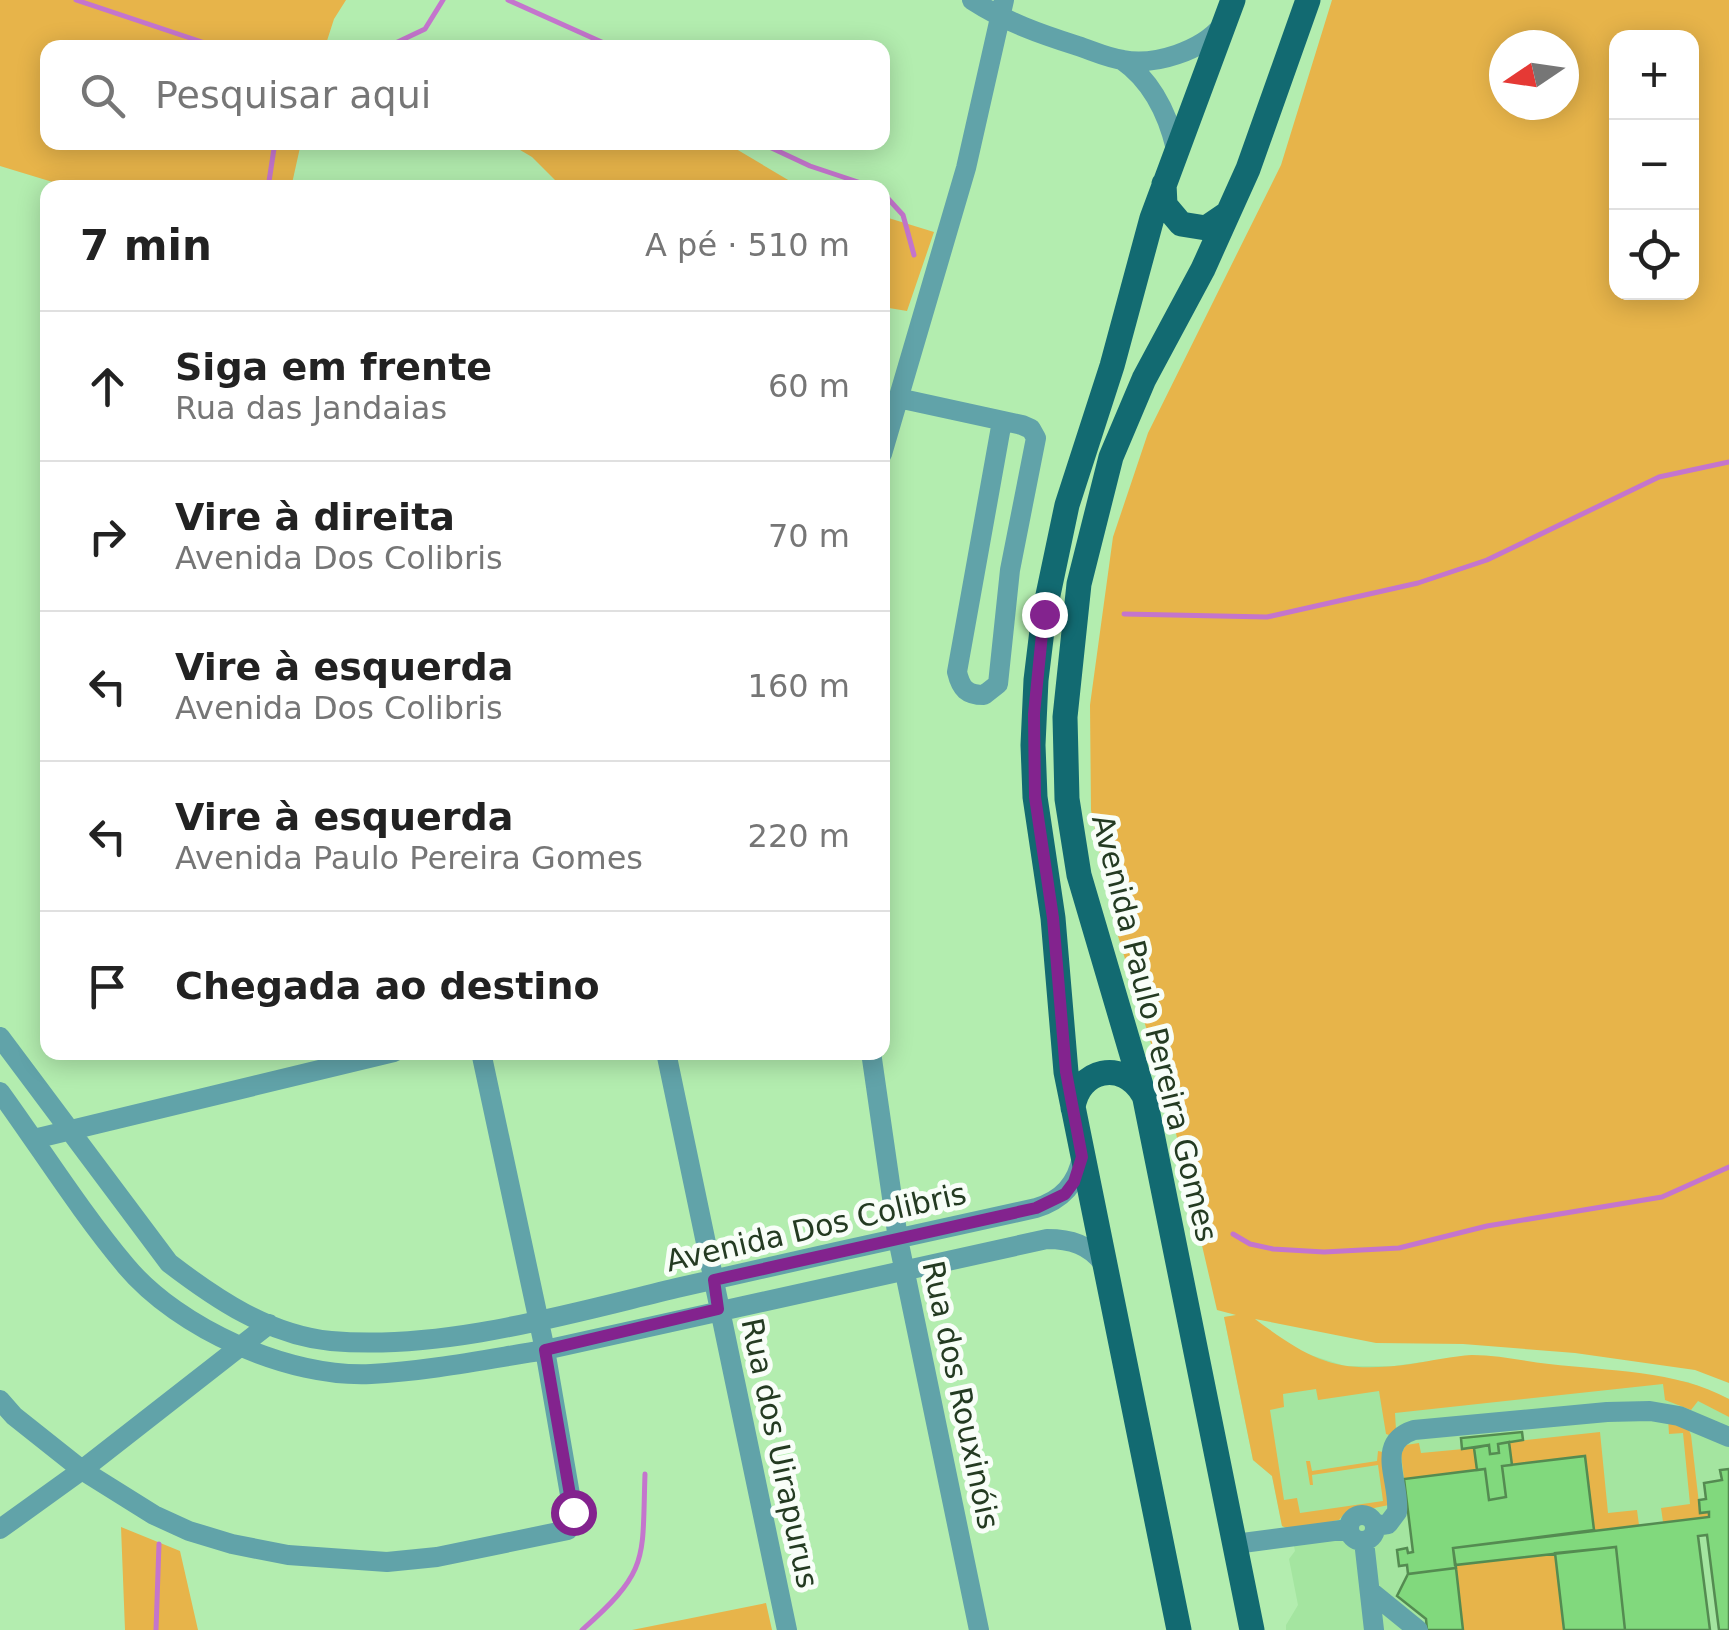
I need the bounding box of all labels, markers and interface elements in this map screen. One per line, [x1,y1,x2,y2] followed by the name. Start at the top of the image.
[1489,30,1579,120] north arrow
[1609,30,1699,300] map controls
[1609,30,1699,120] button: +
[40,40,890,150] search box
[75,68,130,123] icon: search
[155,73,431,117] text: Pesquisar aqui
[1609,120,1699,210] button: −
[1609,210,1699,300] button: locate
[80,221,212,270] text: 7 min
[645,226,850,264] text: A pé · 510 m
[175,345,492,389] text: Siga em frente
[80,359,135,414] icon: ahead
[768,367,850,405] text: 60 m
[175,389,447,427] text: Rua das Jandaias
[175,495,455,539] text: Vire à direita
[80,509,135,564] icon: right
[768,517,850,555] text: 70 m
[175,539,503,577] text: Avenida Dos Colibris
[1022,592,1068,638] route end
[175,645,513,689] text: Vire à esquerda
[80,659,135,714] icon: left
[748,667,850,705] text: 160 m
[175,689,503,727] text: Avenida Dos Colibris
[175,795,513,839] text: Vire à esquerda
[80,809,135,864] icon: left
[1085,811,1225,1245] street label: Avenida Paulo Pereira Gomes
[748,817,850,855] text: 220 m
[175,839,643,877] text: Avenida Paulo Pereira Gomes
[80,959,135,1014] icon: arrive
[175,964,600,1008] text: Chegada ao destino
[662,1175,970,1279] street label: Avenida Dos Colibris
[915,1258,1007,1532] street label: Rua dos Rouxinóis
[734,1315,826,1591] street label: Rua dos Uirapurus
[551,1490,597,1536] route start

